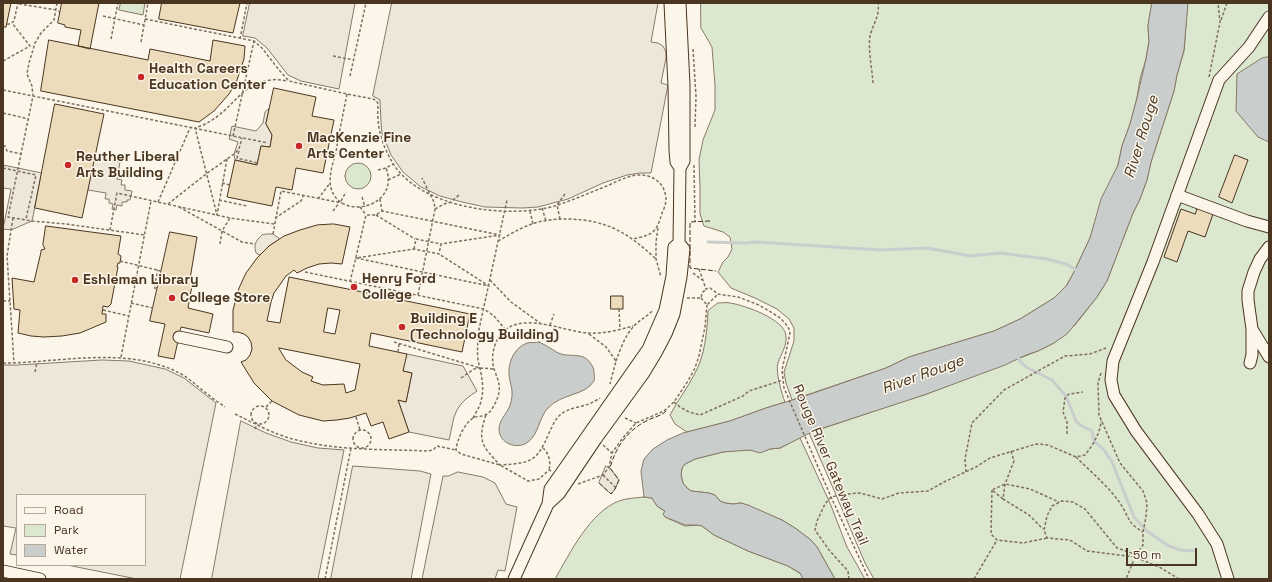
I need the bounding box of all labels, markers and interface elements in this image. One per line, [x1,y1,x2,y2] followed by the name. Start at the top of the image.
[149,61,266,94] place label: Health Careers Education Center
[136,72,146,82] marker: Health Careers Education Center
[1121,93,1163,181] water label: River Rouge
[307,130,411,162] place label: MacKenzie Fine Arts Center
[294,141,304,151] marker: MacKenzie Fine Arts Center
[76,149,179,182] place label: Reuther Liberal Arts Building
[63,160,73,170] marker: Reuther Liberal Arts Building
[362,271,436,304] place label: Henry Ford College
[83,272,199,288] place label: Eshleman Library
[70,275,80,285] marker: Eshleman Library
[349,282,359,292] marker: Henry Ford College
[180,290,270,306] place label: College Store
[167,293,177,303] marker: College Store
[410,311,559,344] place label: Building E (Technology Building)
[397,322,407,332] marker: Building E (Technology Building)
[880,352,966,398] water label: River Rouge
[788,382,872,548] street label: Rouge River Gateway Trail
[16,494,146,566] legend
[54,502,83,518] text: Road
[54,522,79,538] text: Park
[1128,540,1199,566] scale bar
[54,542,88,558] text: Water
[1133,547,1161,563] text: 50 m

